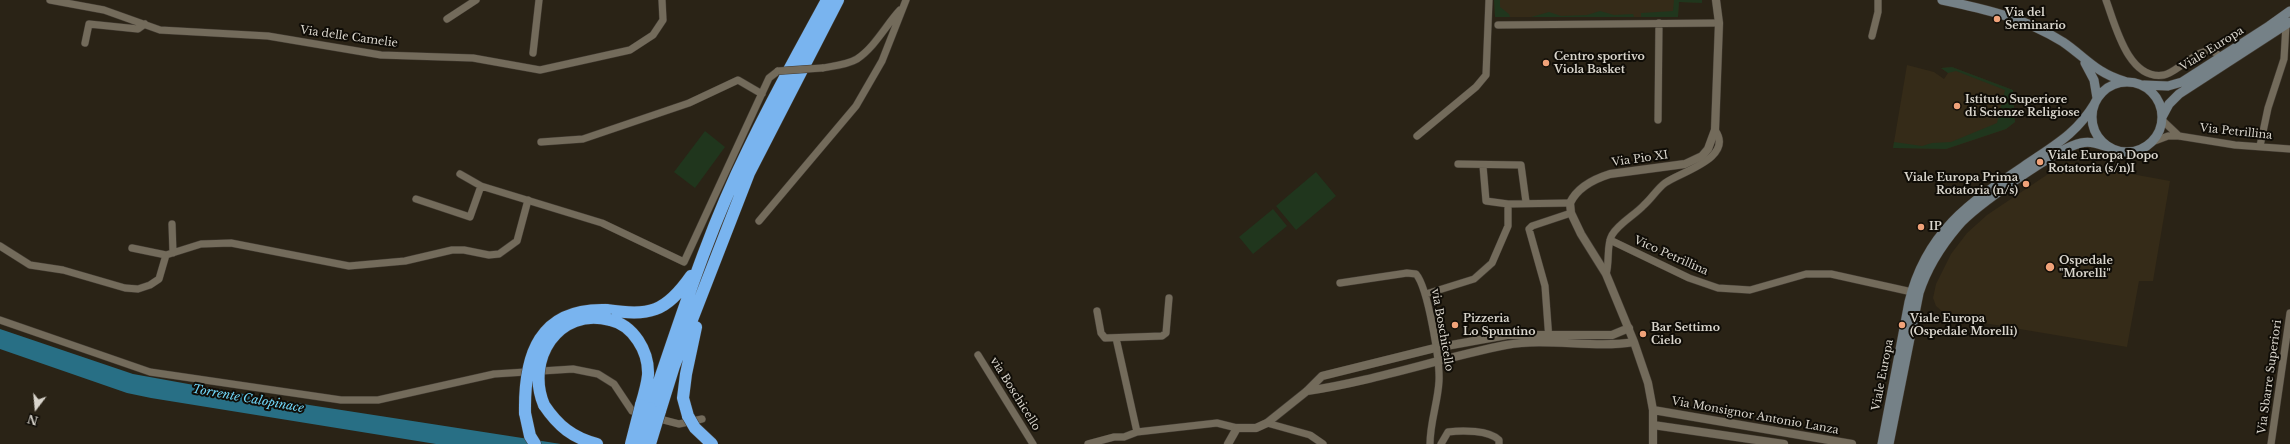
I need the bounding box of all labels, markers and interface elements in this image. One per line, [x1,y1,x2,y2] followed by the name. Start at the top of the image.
[2005,6,2066,32] place label: Via del Seminario
[1992,14,2002,24] marker: Via del Seminario
[299,24,399,50] street label: Via delle Camelie
[2178,24,2246,74] street label: Viale Europa
[1554,50,1645,76] place label: Centro sportivo Viola Basket
[1541,58,1551,68] marker: Centro sportivo Viola Basket
[1965,93,2080,119] place label: Istituto Superiore di Scienze Religiose
[1952,101,1962,111] marker: Istituto Superiore di Scienze Religiose
[2199,122,2273,142] street label: Via Petrillina
[1611,149,1669,169] street label: Via Pio XI
[2048,149,2158,175] place label: Viale Europa Dopo Rotatoria (s/n)I
[2035,157,2045,167] marker: Viale Europa Dopo Rotatoria (s/n)I
[1904,171,2018,197] place label: Viale Europa Prima Rotatoria (n/s)
[2021,179,2031,189] marker: Viale Europa Prima Rotatoria (n/s)
[1929,220,1942,234] place label: IP
[1916,222,1926,232] marker: IP
[1632,234,1710,278] street label: Vico Petrillina
[2059,254,2113,280] place label: Ospedale "Morelli"
[2044,261,2056,273] marker: Ospedale "Morelli"
[1428,287,1456,373] street label: via Boschicello
[1463,312,1536,338] place label: Pizzeria Lo Spuntino
[1910,312,2017,338] place label: Viale Europa (Ospedale Morelli)
[2255,319,2285,435] street label: Via Sbarre Superiori
[1450,320,1460,330] marker: Pizzeria Lo Spuntino
[1897,320,1907,330] marker: Viale Europa (Ospedale Morelli)
[1651,321,1720,347] place label: Bar Settimo Cielo
[1638,329,1648,339] marker: Bar Settimo Cielo
[1870,338,1896,412] street label: Viale Europa
[987,355,1043,433] street label: via Boschicello
[191,382,305,416] water label: Torrente Calopinace
[16,388,56,428] north arrow
[1670,395,1840,437] street label: Via Monsignor Antonio Lanza
[26,411,40,428] text: N

